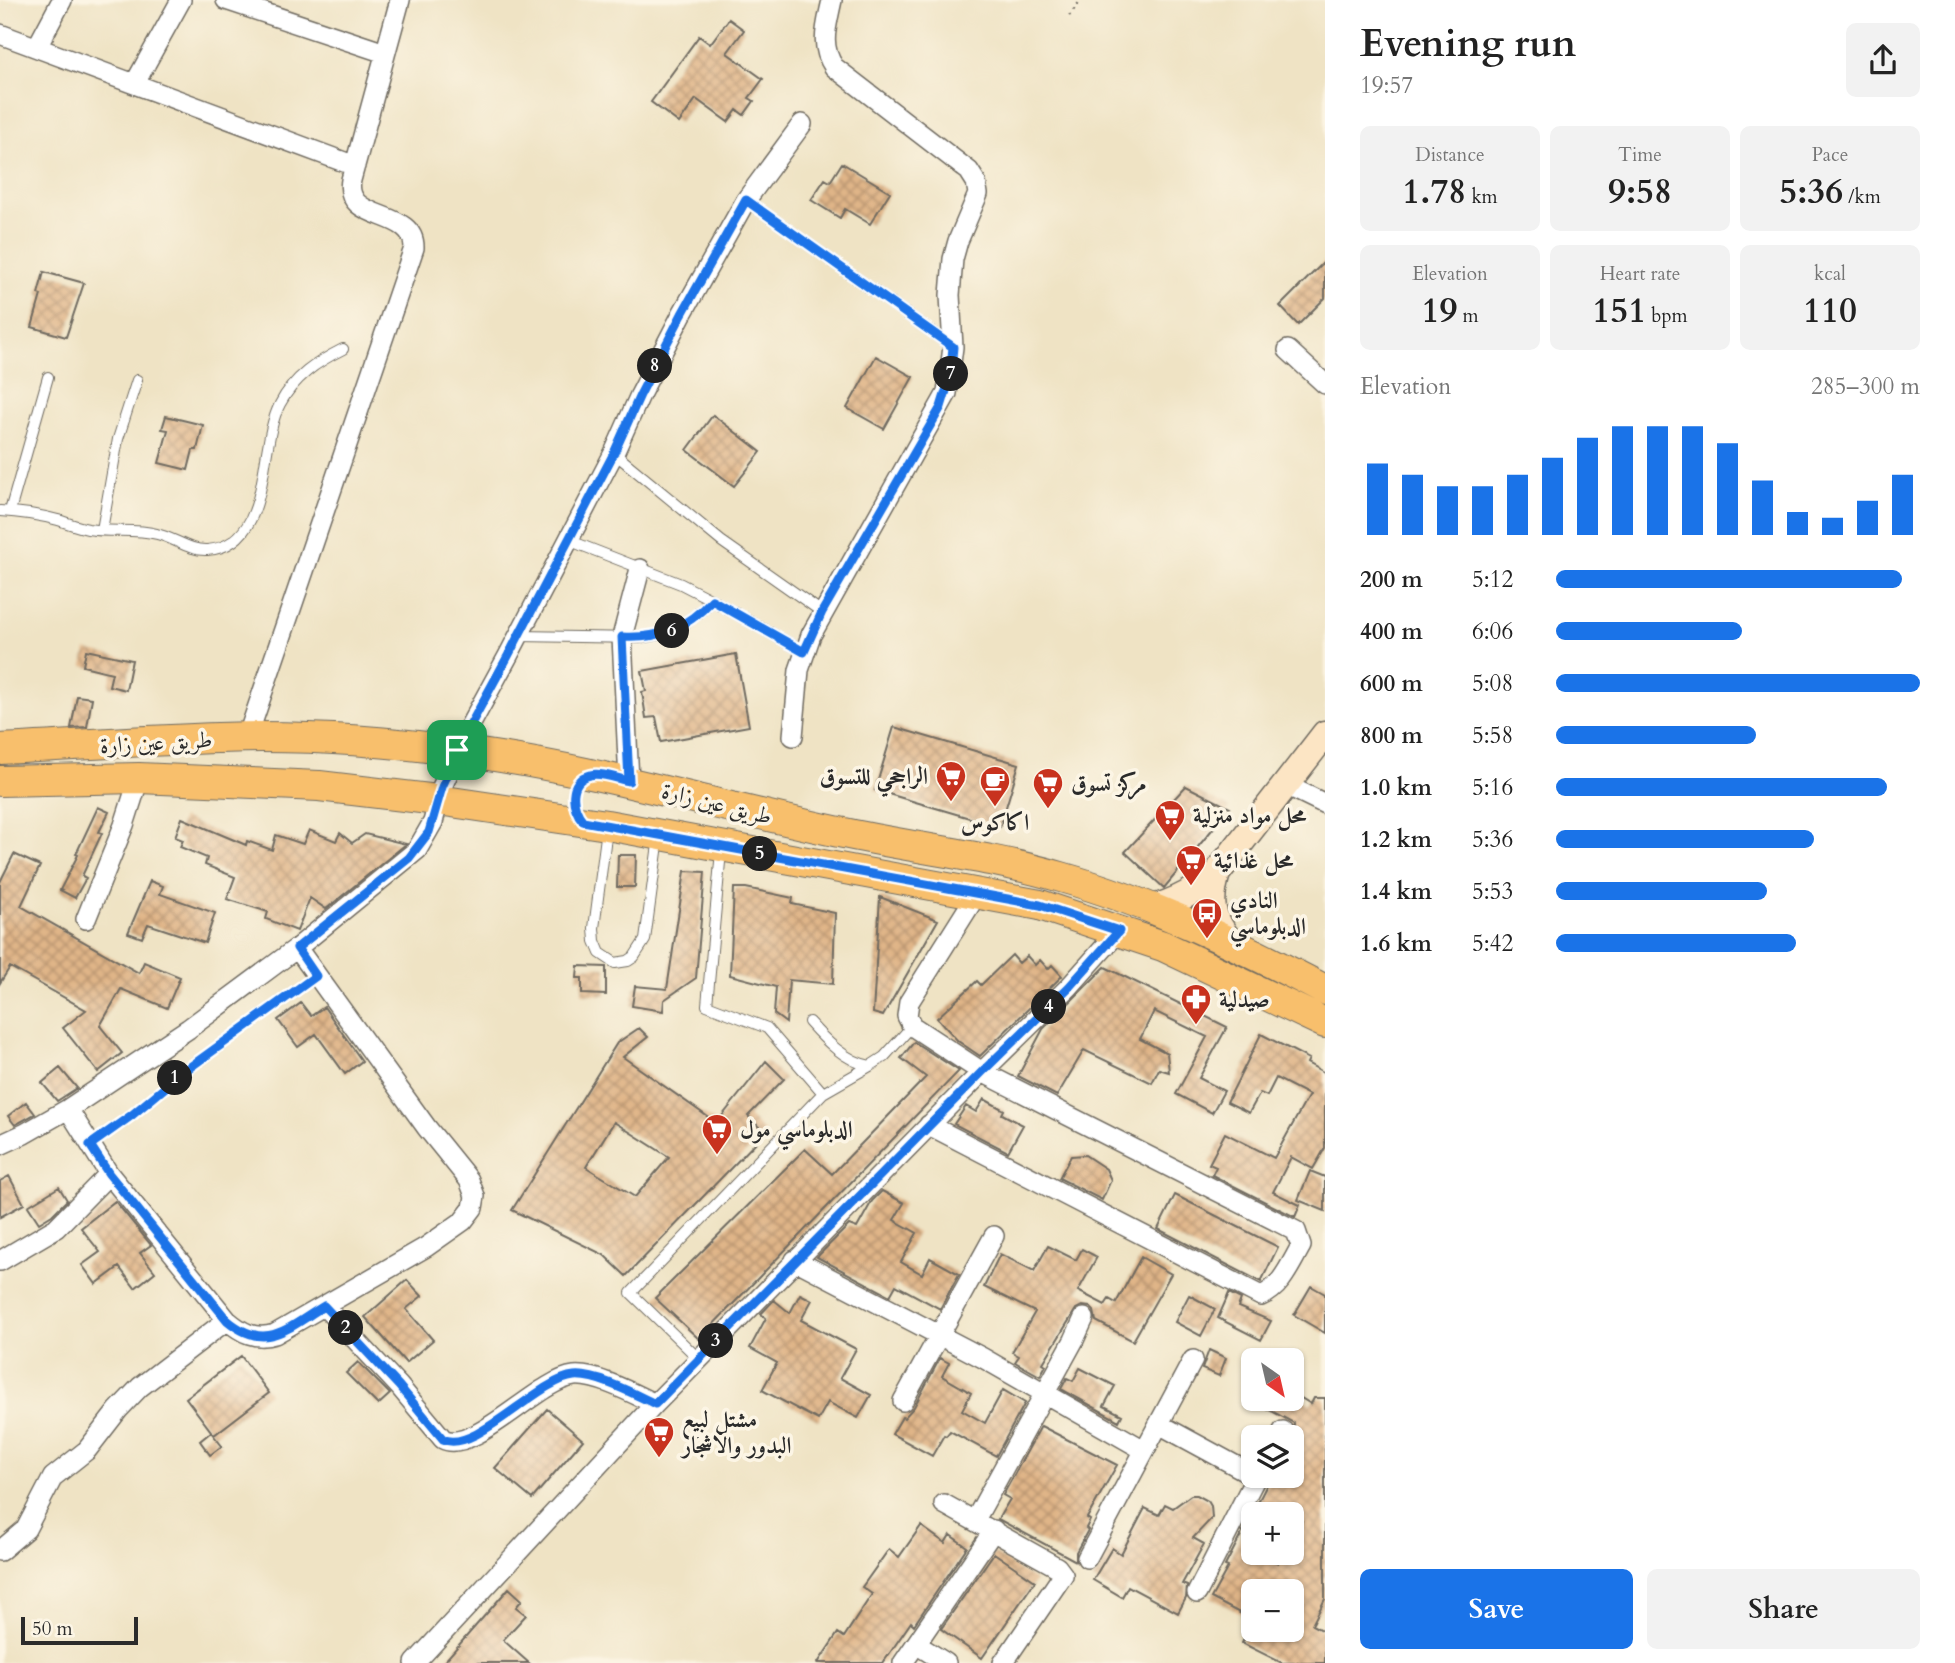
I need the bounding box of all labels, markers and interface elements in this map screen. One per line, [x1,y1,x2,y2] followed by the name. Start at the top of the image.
[1360,18,1576,70] text: Evening run
[1846,23,1920,97] button: share
[1360,70,1413,101] text: 19:57
[1415,142,1485,168] text: Distance
[1618,142,1662,168] text: Time
[1812,142,1848,168] text: Pace
[1402,168,1466,216] text: 1.78
[1608,168,1672,216] text: 9:58
[1779,168,1843,216] text: 5:36
[1466,184,1498,210] text: km
[1843,184,1881,210] text: /km
[1412,261,1488,287] text: Elevation
[1600,261,1680,287] text: Heart rate
[1814,261,1846,287] text: kcal
[1421,287,1457,335] text: 19
[1592,287,1646,335] text: 151
[1803,287,1857,335] text: 110
[1457,303,1479,329] text: m
[1646,303,1688,329] text: bpm
[638,348,672,384] pin: 8
[650,352,659,378] text: 8
[934,356,968,392] pin: 7
[946,360,955,386] text: 7
[1360,371,1451,402] text: Elevation
[1811,371,1920,402] text: 285–300 m
[1360,564,1423,595] text: 200 m
[1472,564,1513,595] text: 5:12
[654,614,690,648] pin: 6
[1360,616,1423,647] text: 400 m
[1472,616,1513,647] text: 6:06
[667,617,676,643] text: 6
[1360,668,1423,699] text: 600 m
[1472,668,1513,699] text: 5:08
[427,720,487,780] pin
[1360,720,1423,751] text: 800 m
[1472,720,1513,751] text: 5:58
[99,724,213,761] street label: طريق عين زارة
[438,731,476,769] icon: arrive
[934,759,968,803] supermarket icon: الراجحي للتسوق
[819,761,928,798] place label: الراجحي للتسوق
[978,764,1012,808] cafe icon: اكاكوس
[1031,766,1065,810] supermarket icon: مركز تسوق
[1071,768,1147,800] place label: مركز تسوق
[1360,772,1432,803] text: 1.0 km
[1472,772,1513,803] text: 5:16
[658,775,775,832] street label: طريق عين زارة
[1153,798,1187,842] supermarket icon: محل مواد منزلية
[1193,800,1307,832] place label: محل مواد منزلية
[961,807,1029,838] place label: اكاكوس
[1360,824,1432,855] text: 1.2 km
[1472,824,1513,855] text: 5:36
[742,836,778,872] pin: 5
[755,840,764,866] text: 5
[1174,843,1208,887] supermarket icon: محل غذائية
[1214,845,1294,877] place label: محل غذائية
[1360,876,1432,907] text: 1.4 km
[1472,876,1513,907] text: 5:53
[1230,885,1306,948] place label: النادي الدبلوماسي
[1190,896,1224,940] bus stop icon: النادي الدبلوماسي
[1360,928,1432,959] text: 1.6 km
[1472,928,1513,959] text: 5:42
[1179,982,1213,1026] pharmacy icon: صيدلية
[1219,984,1270,1015] place label: صيدلية
[1032,990,1066,1024] pin: 4
[1044,993,1053,1019] text: 4
[158,1060,192,1096] pin: 1
[170,1064,179,1090] text: 1
[700,1112,734,1156] supermarket icon: الدبلوماسي مول
[740,1114,853,1151] place label: الدبلوماسي مول
[328,1310,364,1346] pin: 2
[341,1314,350,1340] text: 2
[698,1324,734,1358] pin: 3
[711,1327,720,1353] text: 3
[1241,1348,1304,1410] north arrow
[1241,1348,1304,1642] map controls
[679,1404,792,1461] place label: مشتل لبيع البدور والاشجار
[642,1415,676,1459] supermarket icon: مشتل لبيع البدور والاشجار
[1241,1425,1304,1488] button: layers
[1241,1502,1304,1565] button: +
[1360,1569,1633,1649] button: Save
[1647,1569,1920,1649] button: Share
[1241,1579,1304,1642] button: −
[21,1614,138,1646] scale bar
[32,1616,73,1642] text: 50 m

